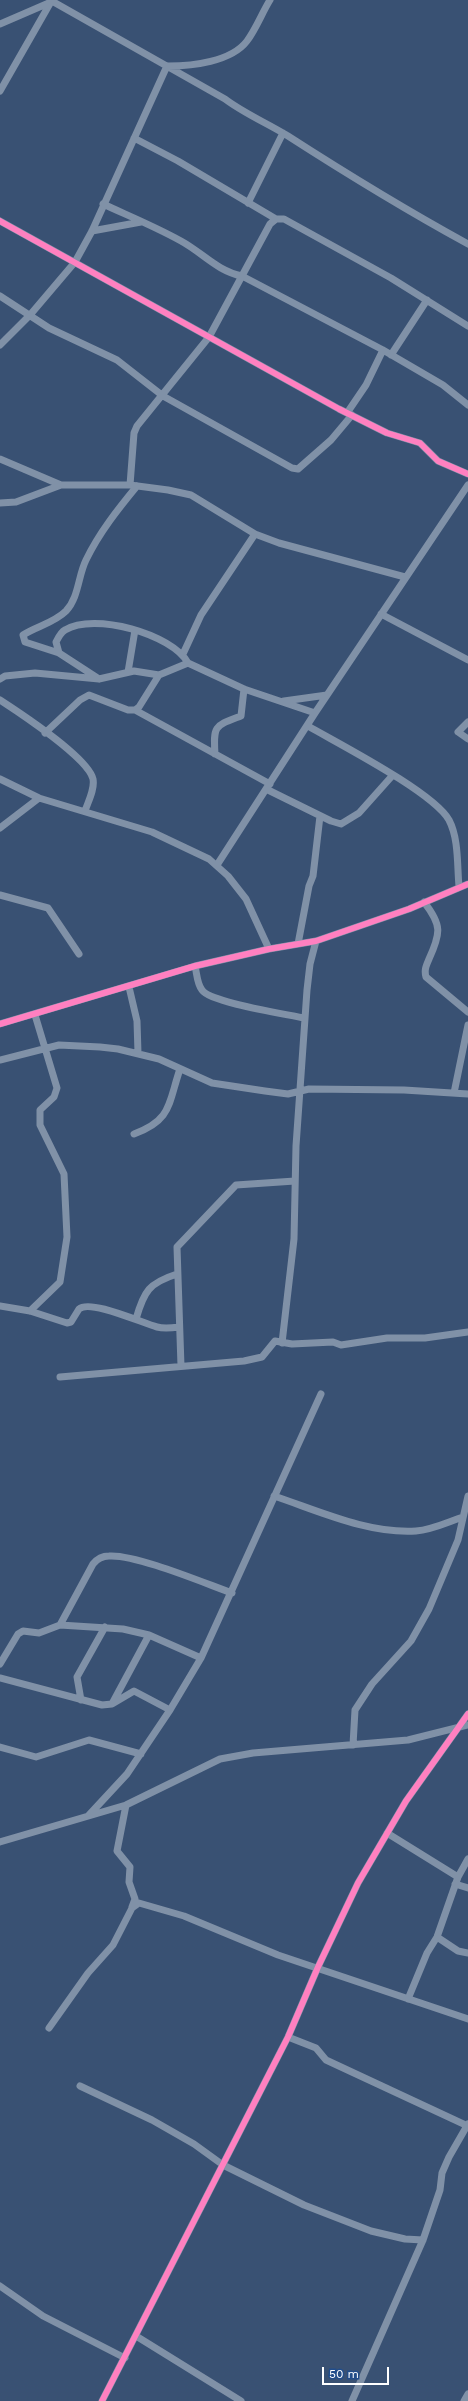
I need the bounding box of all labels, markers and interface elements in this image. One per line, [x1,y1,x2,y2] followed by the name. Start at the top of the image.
[324,2359,391,2385] scale bar
[329,2367,359,2381] text: 50 m

